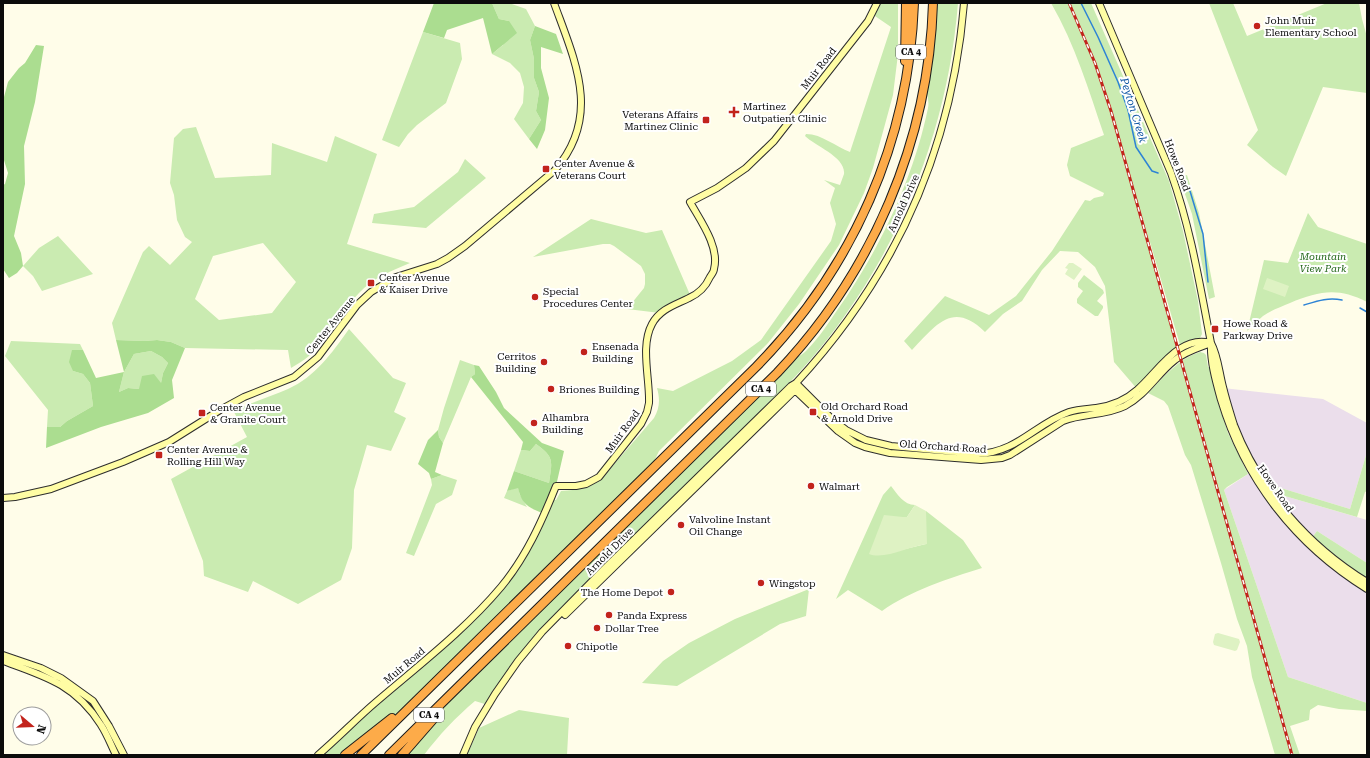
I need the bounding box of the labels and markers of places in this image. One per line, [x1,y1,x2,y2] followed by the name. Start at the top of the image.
[1265,15,1357,38] place label: John Muir Elementary School
[1252,21,1262,31] marker: John Muir Elementary School
[743,101,827,124] place label: Martinez Outpatient Clinic
[728,106,740,118] marker: Martinez Outpatient Clinic
[622,109,698,132] place label: Veterans Affairs Martinez Clinic
[701,115,711,125] marker: Veterans Affairs Martinez Clinic
[554,158,635,181] place label: Center Avenue & Veterans Court
[541,164,551,174] marker: Center Avenue & Veterans Court
[379,272,450,295] place label: Center Avenue & Kaiser Drive
[366,278,376,288] marker: Center Avenue & Kaiser Drive
[543,286,633,309] place label: Special Procedures Center
[530,292,540,302] marker: Special Procedures Center
[1223,318,1293,341] place label: Howe Road & Parkway Drive
[1210,324,1220,334] marker: Howe Road & Parkway Drive
[592,341,639,364] place label: Ensenada Building
[579,347,589,357] marker: Ensenada Building
[495,351,536,374] place label: Cerritos Building
[539,357,549,367] marker: Cerritos Building
[546,384,556,394] marker: Briones Building
[559,384,640,395] place label: Briones Building
[821,401,908,424] place label: Old Orchard Road & Arnold Drive
[210,402,286,425] place label: Center Avenue & Granite Court
[808,407,818,417] marker: Old Orchard Road & Arnold Drive
[197,408,207,418] marker: Center Avenue & Granite Court
[542,412,590,435] place label: Alhambra Building
[529,418,539,428] marker: Alhambra Building
[167,444,248,467] place label: Center Avenue & Rolling Hill Way
[154,450,164,460] marker: Center Avenue & Rolling Hill Way
[806,481,816,491] marker: Walmart
[819,481,860,492] place label: Walmart
[689,514,771,537] place label: Valvoline Instant Oil Change
[676,520,686,530] marker: Valvoline Instant Oil Change
[756,578,766,588] marker: Wingstop
[769,578,816,589] place label: Wingstop
[581,587,663,598] place label: The Home Depot
[666,587,676,597] marker: The Home Depot
[604,610,614,620] marker: Panda Express
[617,610,687,621] place label: Panda Express
[592,623,602,633] marker: Dollar Tree
[605,623,659,634] place label: Dollar Tree
[563,641,573,651] marker: Chipotle
[576,641,618,652] place label: Chipotle

